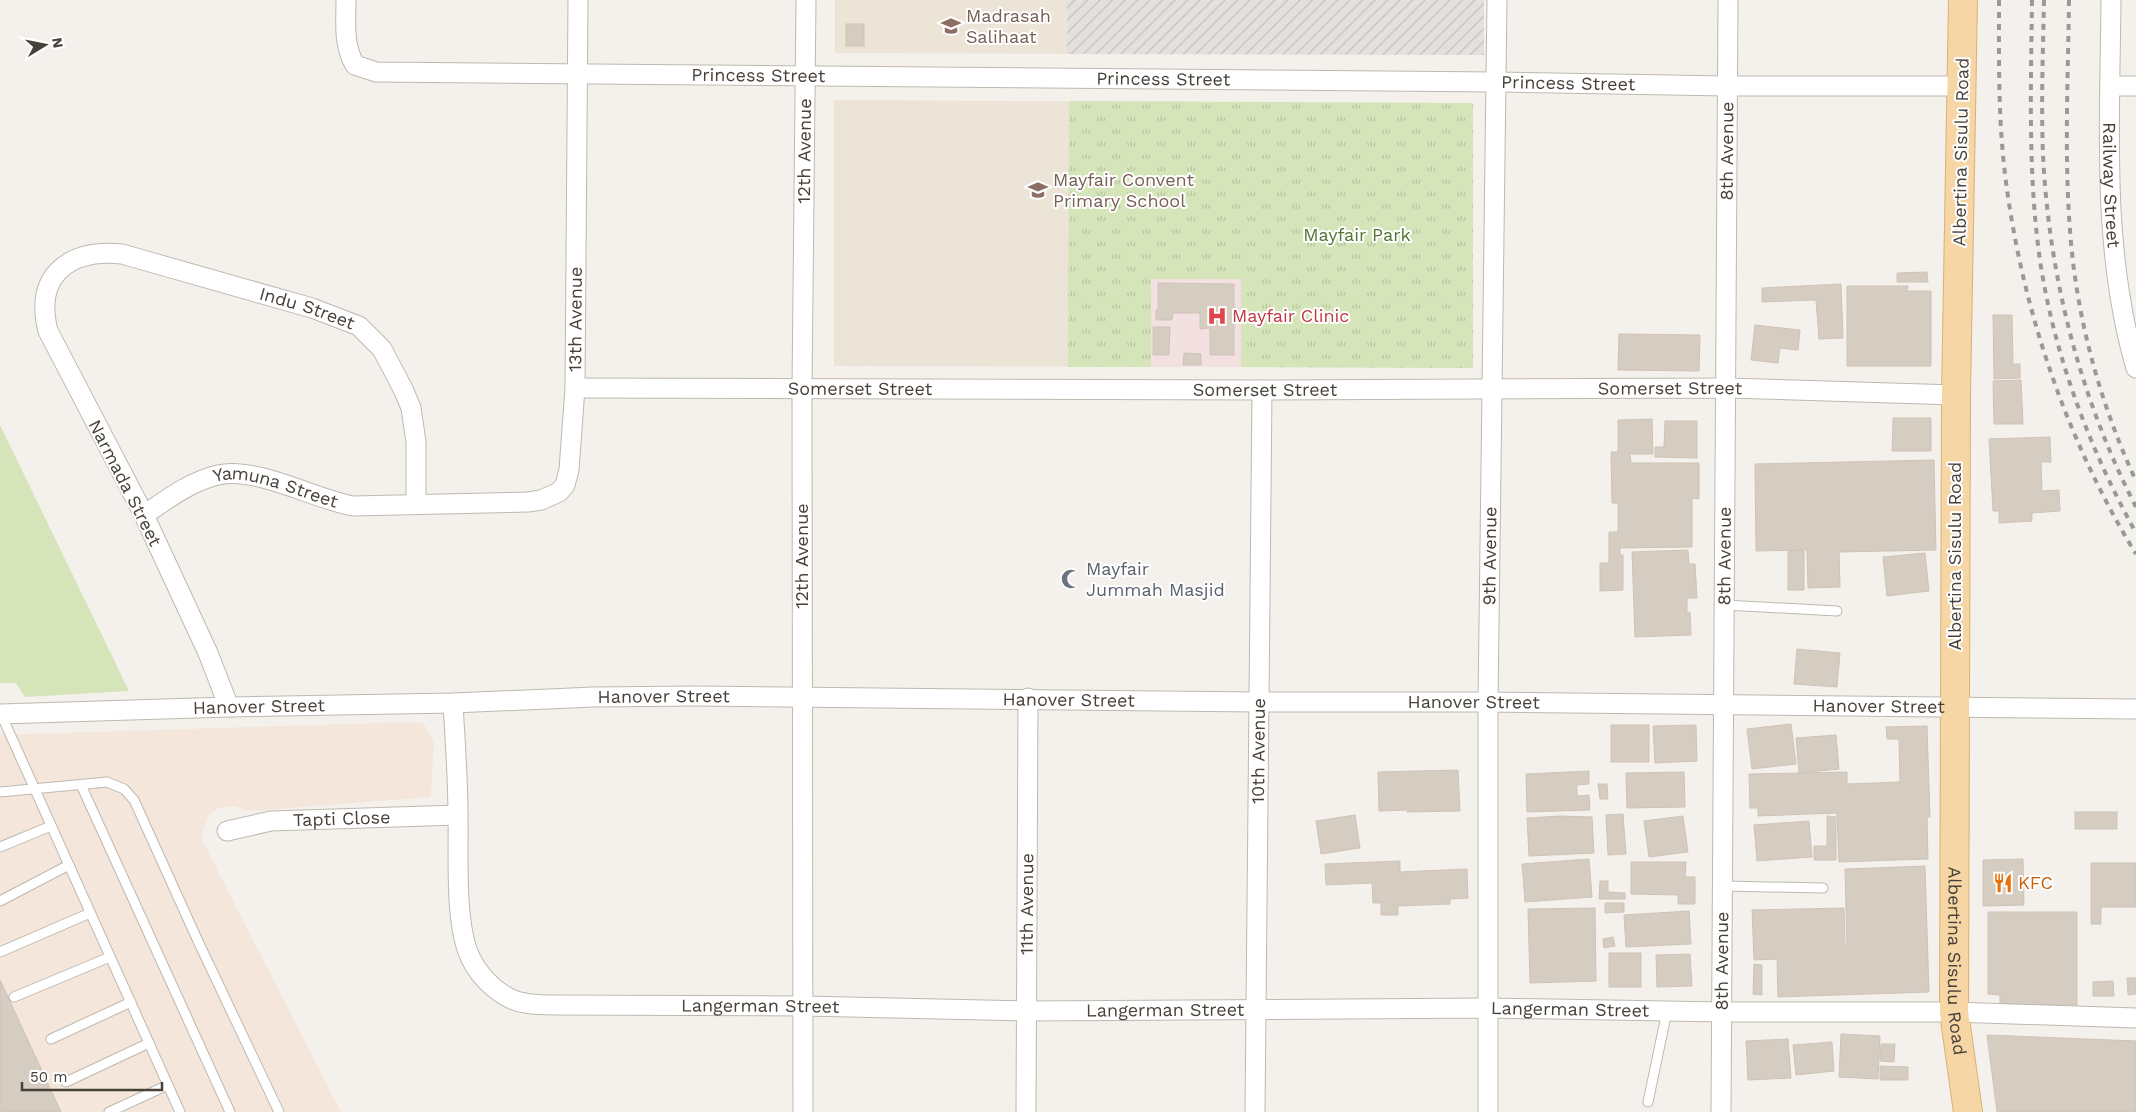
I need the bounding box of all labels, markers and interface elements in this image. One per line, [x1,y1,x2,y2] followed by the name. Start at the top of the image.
[966,5,1051,47] place label: Madrasah Salihaat
[940,15,962,37] school or university icon: Madrasah Salihaat
[20,20,70,70] north arrow
[49,36,67,49] text: N
[1948,57,1973,247] street label: Albertina Sisulu Road
[691,64,826,86] street label: Princess Street
[1096,67,1231,90] street label: Princess Street
[1501,71,1636,94] street label: Princess Street
[793,98,815,204] street label: 12th Avenue
[1716,101,1737,201] street label: 8th Avenue
[2099,122,2125,249] street label: Railway Street
[1053,169,1195,211] place label: Mayfair Convent Primary School
[1027,179,1049,201] school or university icon: Mayfair Convent Primary School
[1303,224,1411,245] park label: Mayfair Park
[564,267,586,372] street label: 13th Avenue
[257,283,358,334] street label: Indu Street
[1206,305,1228,327] hospital icon: Mayfair Clinic
[1232,305,1349,326] place label: Mayfair Clinic
[1598,377,1743,399] street label: Somerset Street
[788,378,933,399] street label: Somerset Street
[1193,379,1338,400] street label: Somerset Street
[84,416,167,550] street label: Narmada Street
[211,462,341,512] street label: Yamuna Street
[1944,462,1965,650] street label: Albertina Sisulu Road
[791,503,812,609] street label: 12th Avenue
[1478,506,1501,606] street label: 9th Avenue
[1713,506,1735,606] street label: 8th Avenue
[1086,558,1225,600] place label: Mayfair Jummah Masjid
[1060,568,1082,590] mosque icon: Mayfair Jummah Masjid
[597,685,730,707] street label: Hanover Street
[1002,688,1135,711] street label: Hanover Street
[1408,691,1540,713] street label: Hanover Street
[192,694,326,718] street label: Hanover Street
[1812,695,1945,717] street label: Hanover Street
[1247,698,1269,804] street label: 10th Avenue
[293,806,391,830] street label: Tapti Close
[1016,853,1037,955] street label: 11th Avenue
[1944,866,1971,1056] street label: Albertina Sisulu Road
[1992,872,2014,894] restaurant icon: KFC
[2018,872,2053,893] place label: KFC
[1711,911,1732,1011] street label: 8th Avenue
[681,995,840,1017] street label: Langerman Street
[1491,997,1650,1021] street label: Langerman Street
[1086,999,1245,1021] street label: Langerman Street
[22,1060,162,1092] scale bar
[30,1068,67,1086] text: 50 m

